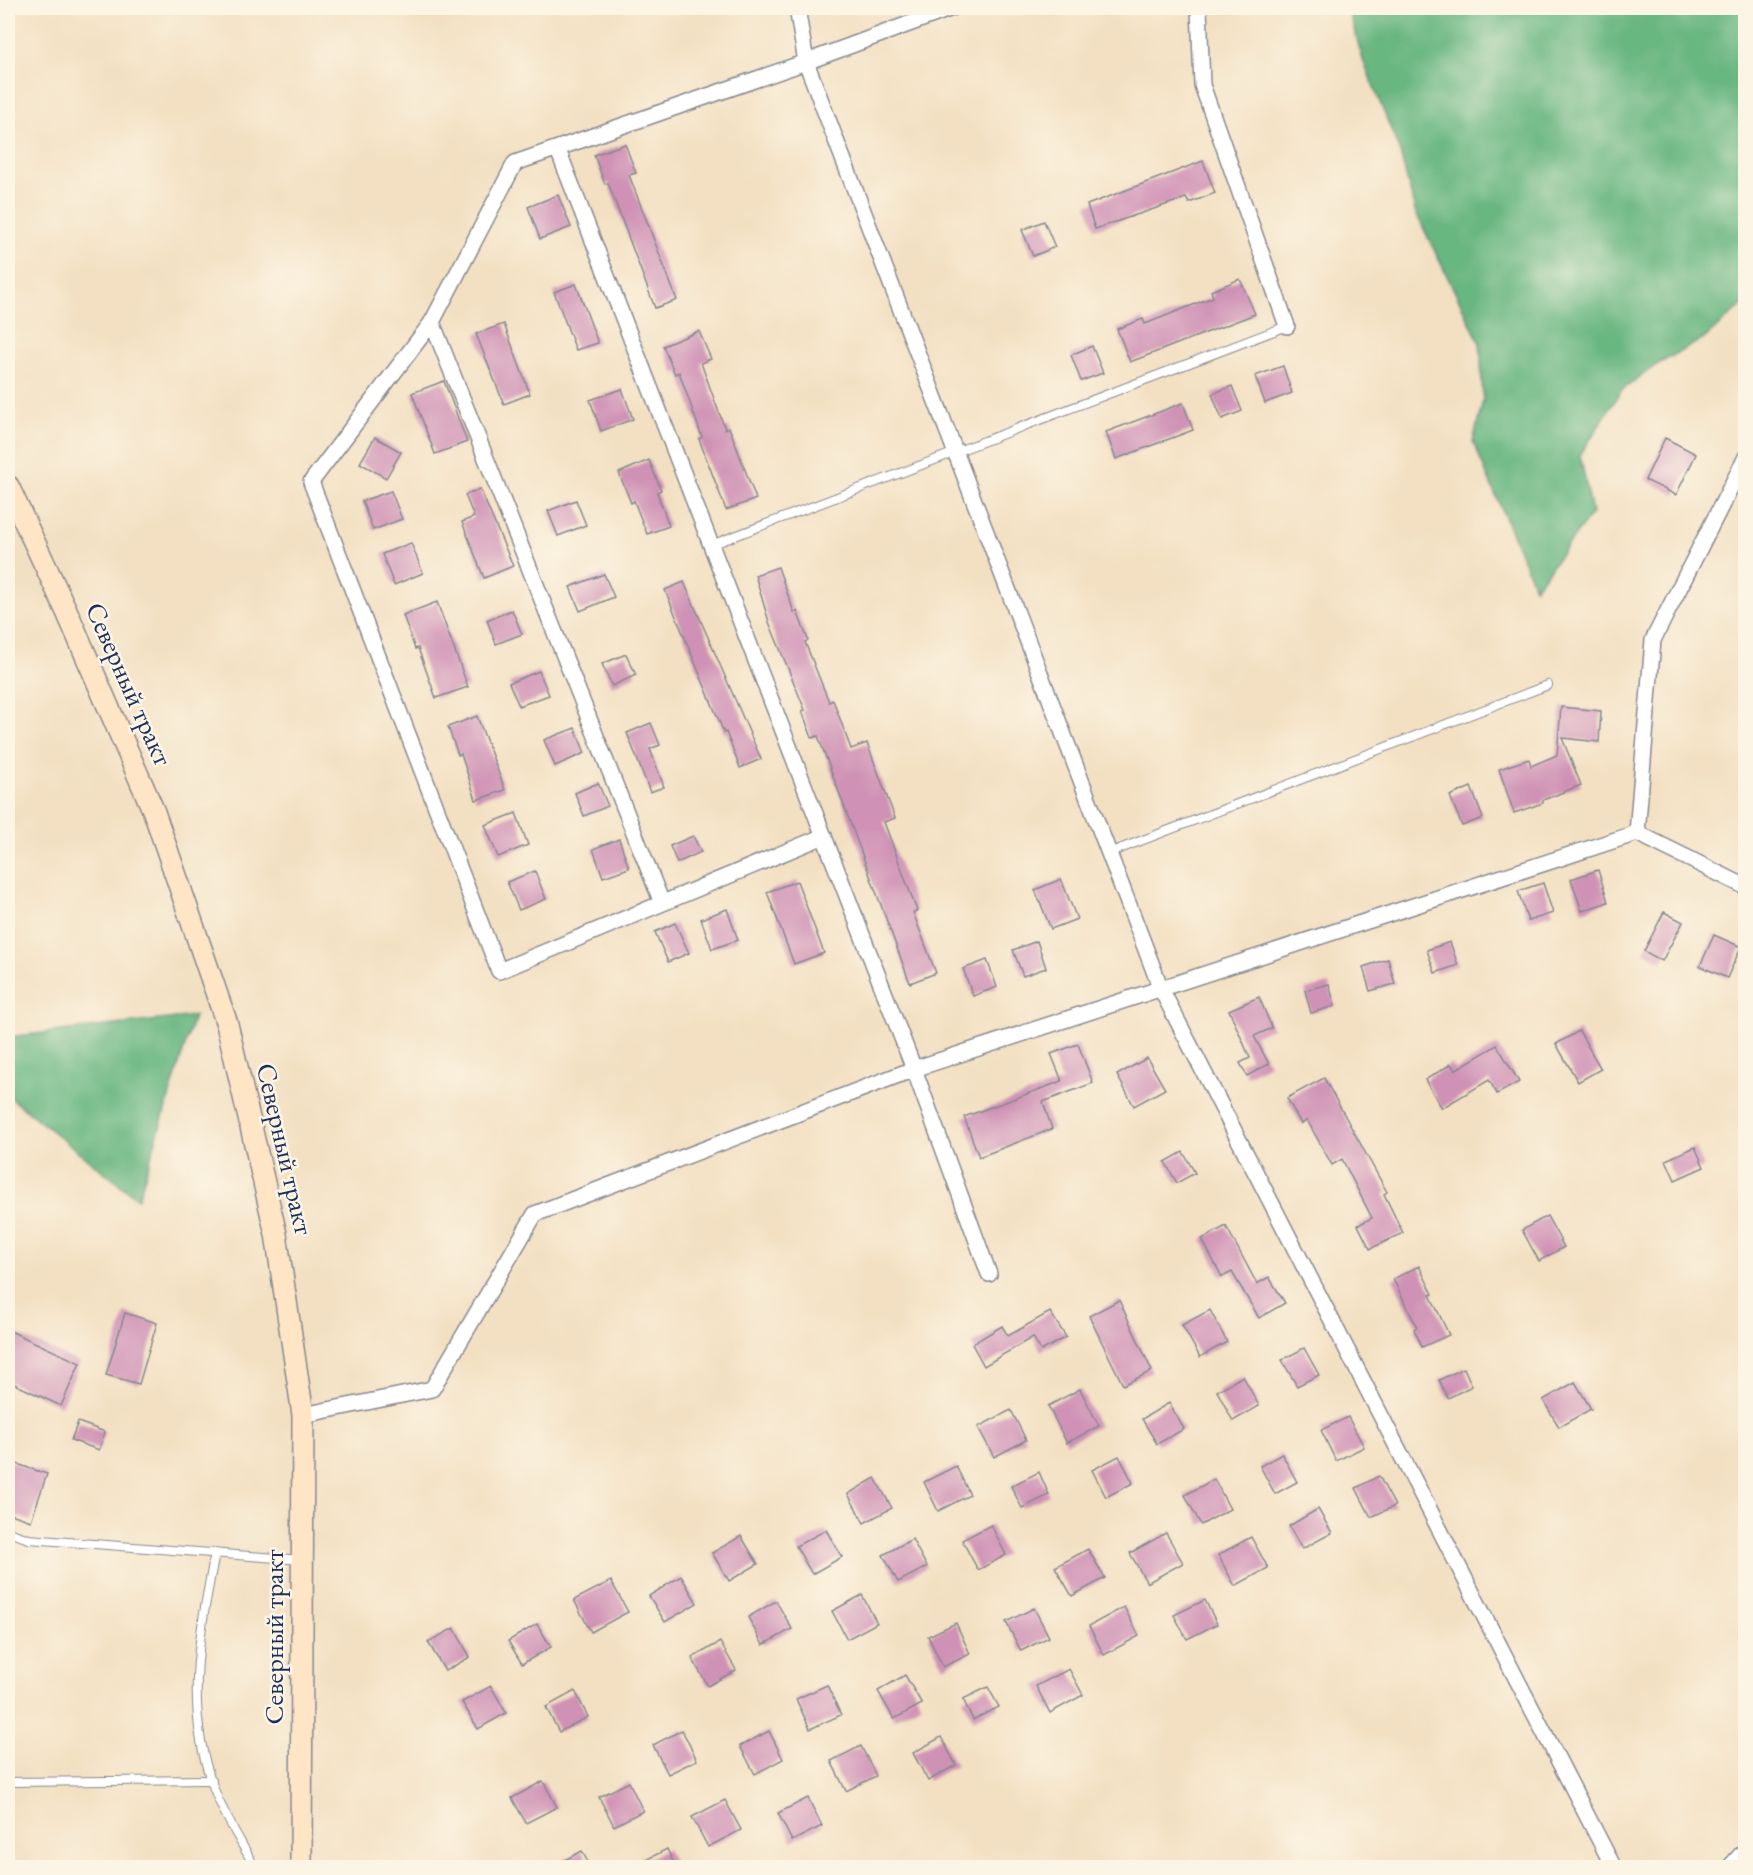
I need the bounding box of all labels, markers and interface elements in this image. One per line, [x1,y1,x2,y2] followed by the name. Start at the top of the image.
[78,597,181,771] street label: Северный тракт
[249,1060,322,1238] street label: Северный тракт
[256,1549,291,1725] street label: Северный тракт

